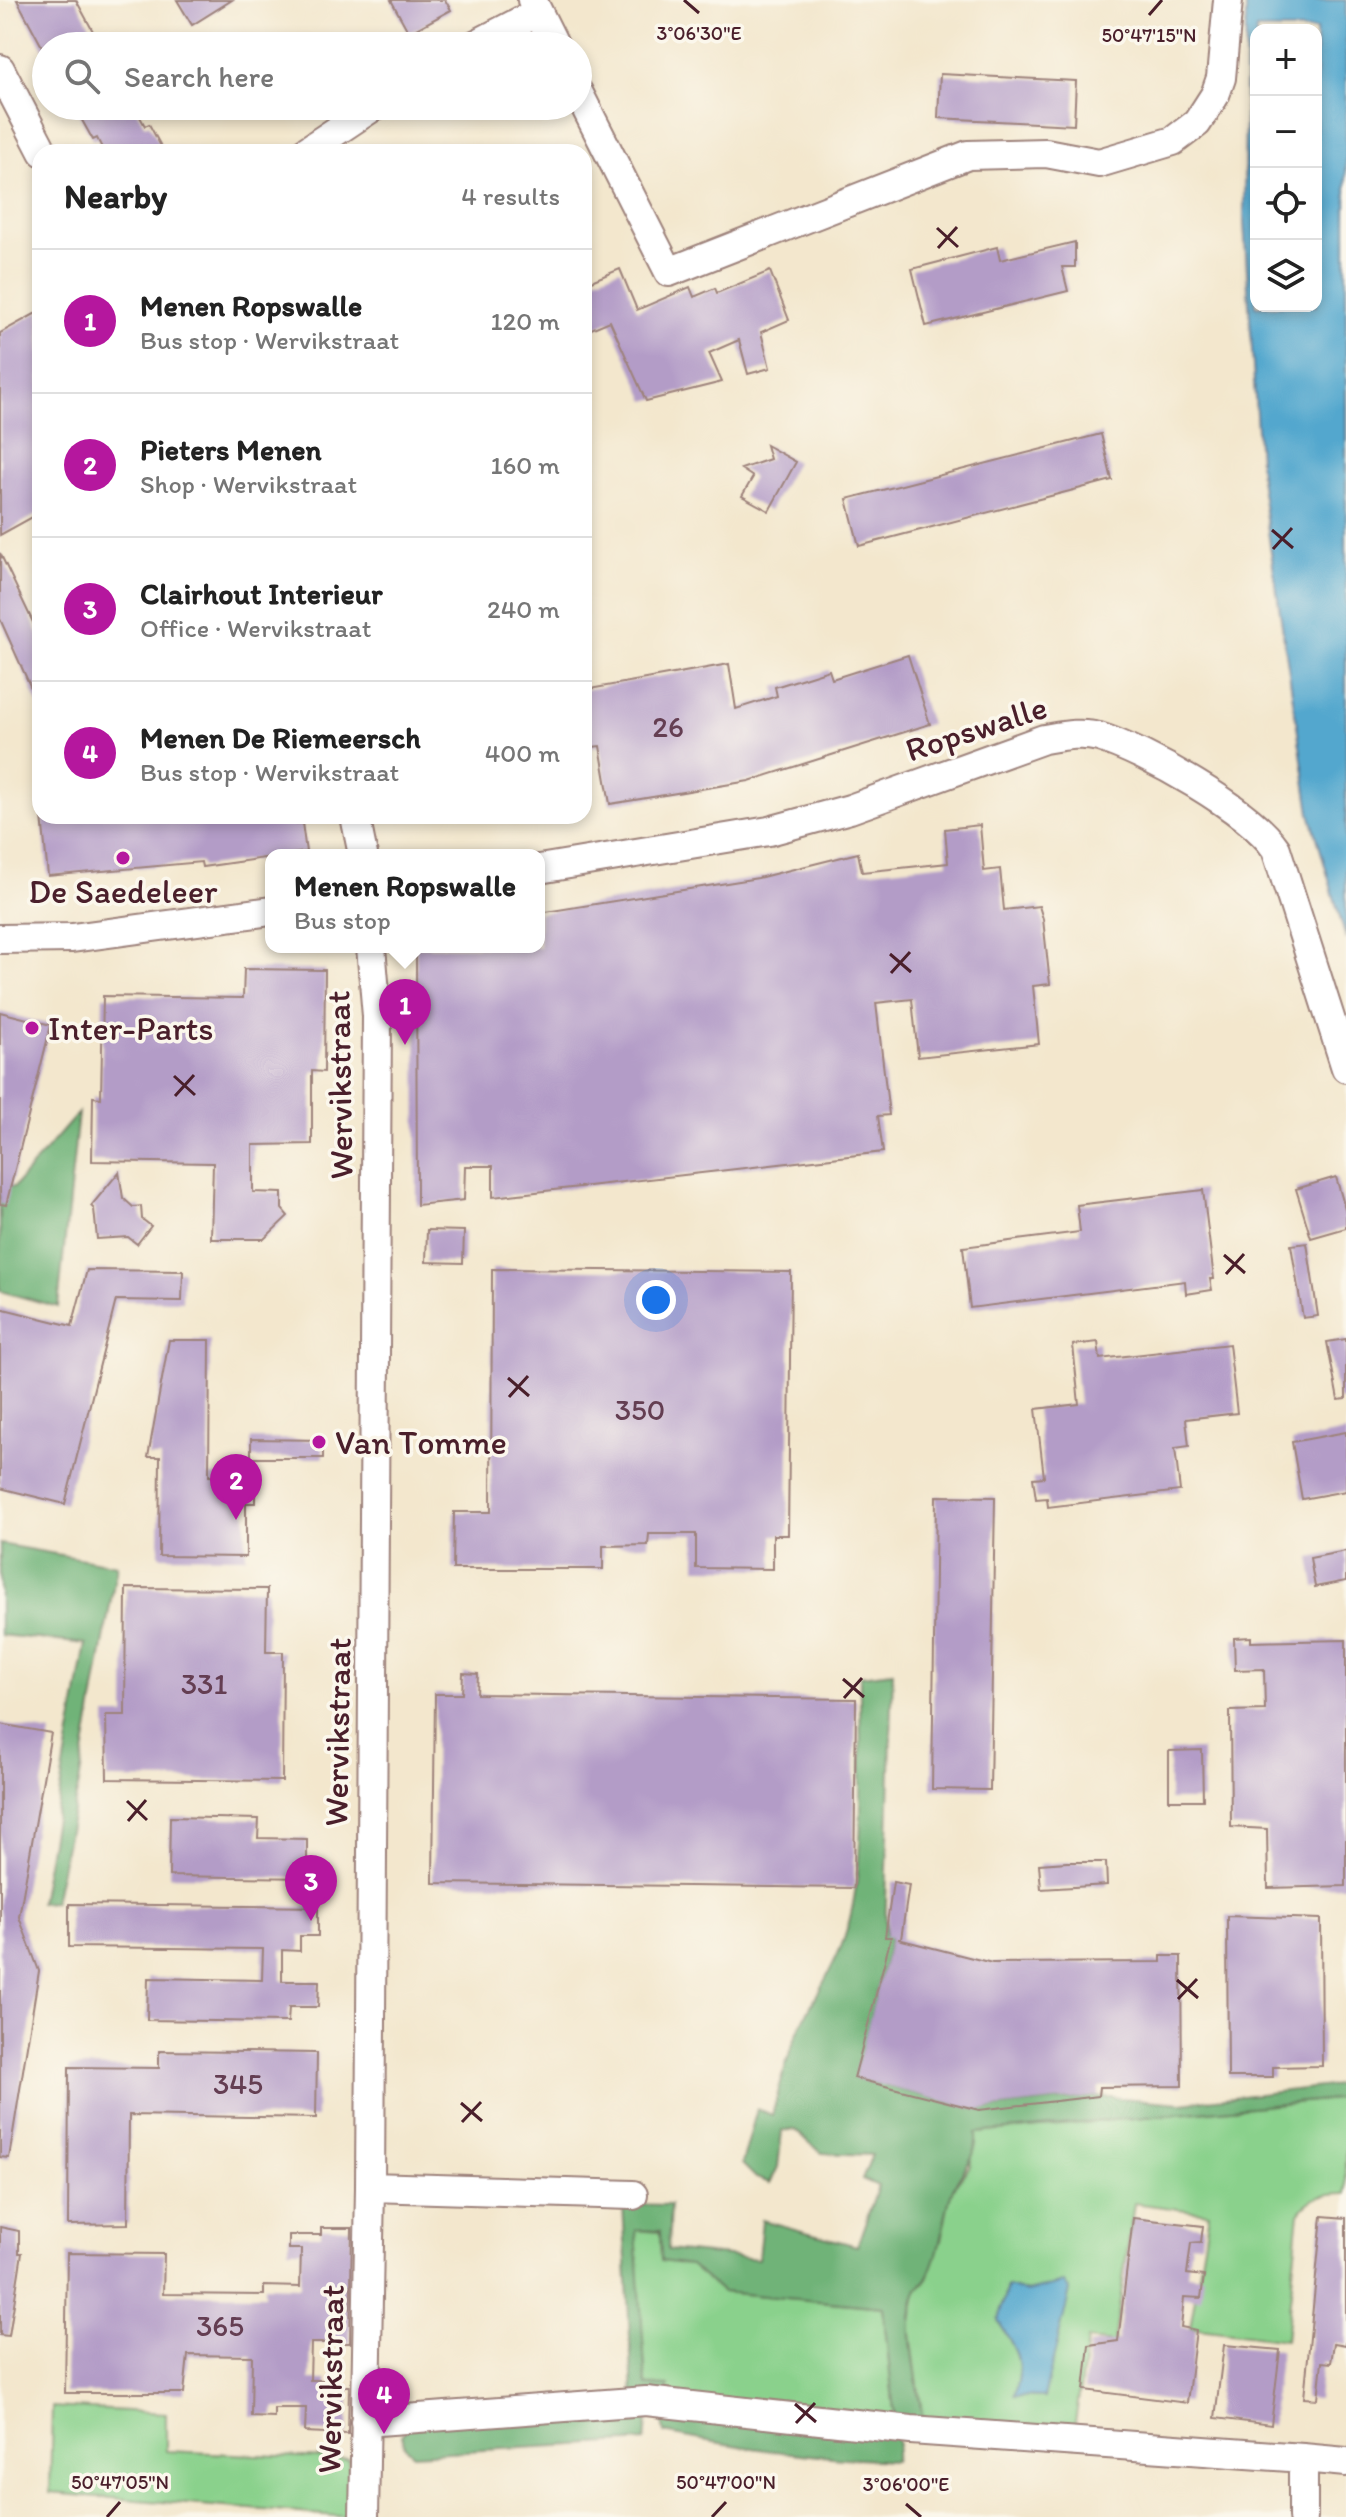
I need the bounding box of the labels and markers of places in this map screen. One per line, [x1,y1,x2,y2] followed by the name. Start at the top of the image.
[114,849,132,867] marker: De Saedeleer
[28,871,218,912] place label: De Saedeleer
[379,979,431,1045] pin: 1
[48,1008,214,1049] place label: Inter-Parts
[23,1019,41,1037] marker: Inter-Parts
[335,1422,507,1463] place label: Van Tomme
[310,1433,328,1451] marker: Van Tomme
[210,1454,262,1520] pin: 2
[285,1855,337,1921] pin: 3
[358,2368,410,2434] pin: 4

